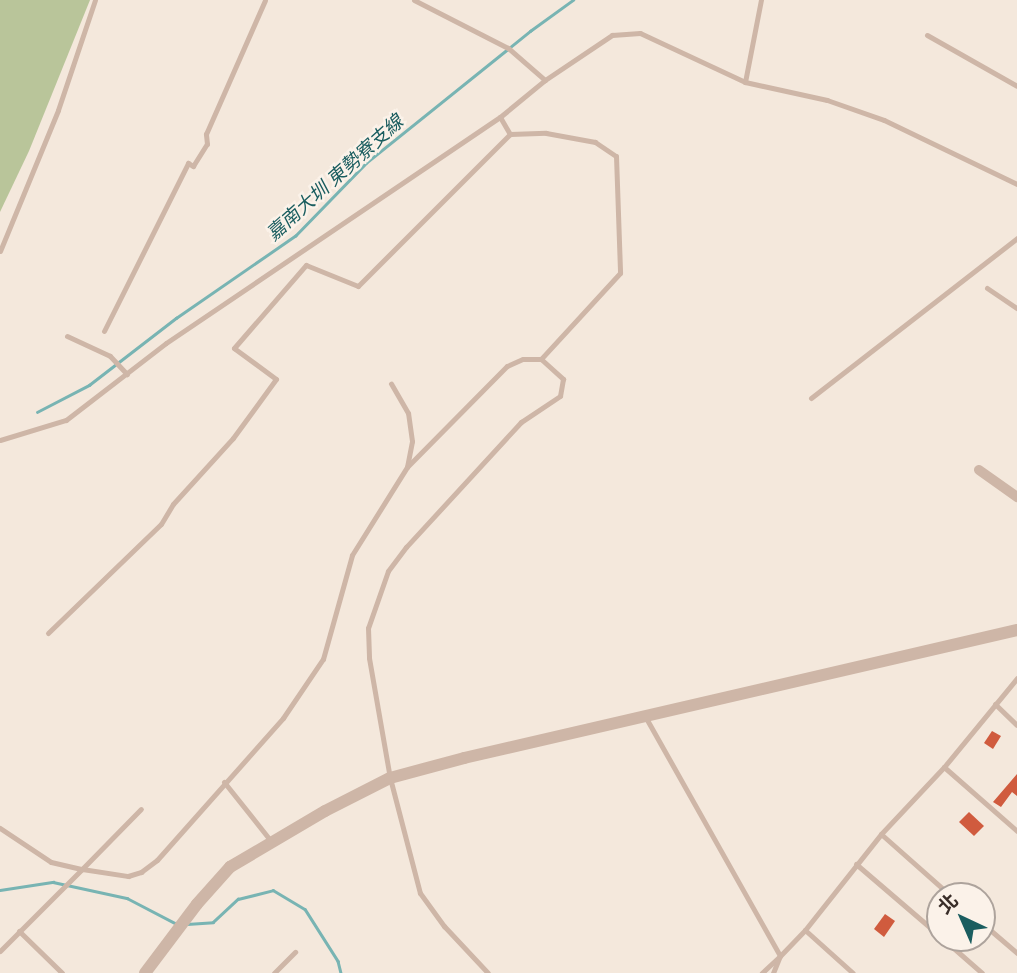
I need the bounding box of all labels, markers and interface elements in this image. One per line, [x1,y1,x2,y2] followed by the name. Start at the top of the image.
[262,111,408,245] water label: 嘉南大圳 東勢寮支線
[926,882,996,952] north arrow
[932,887,964,919] text: 北

